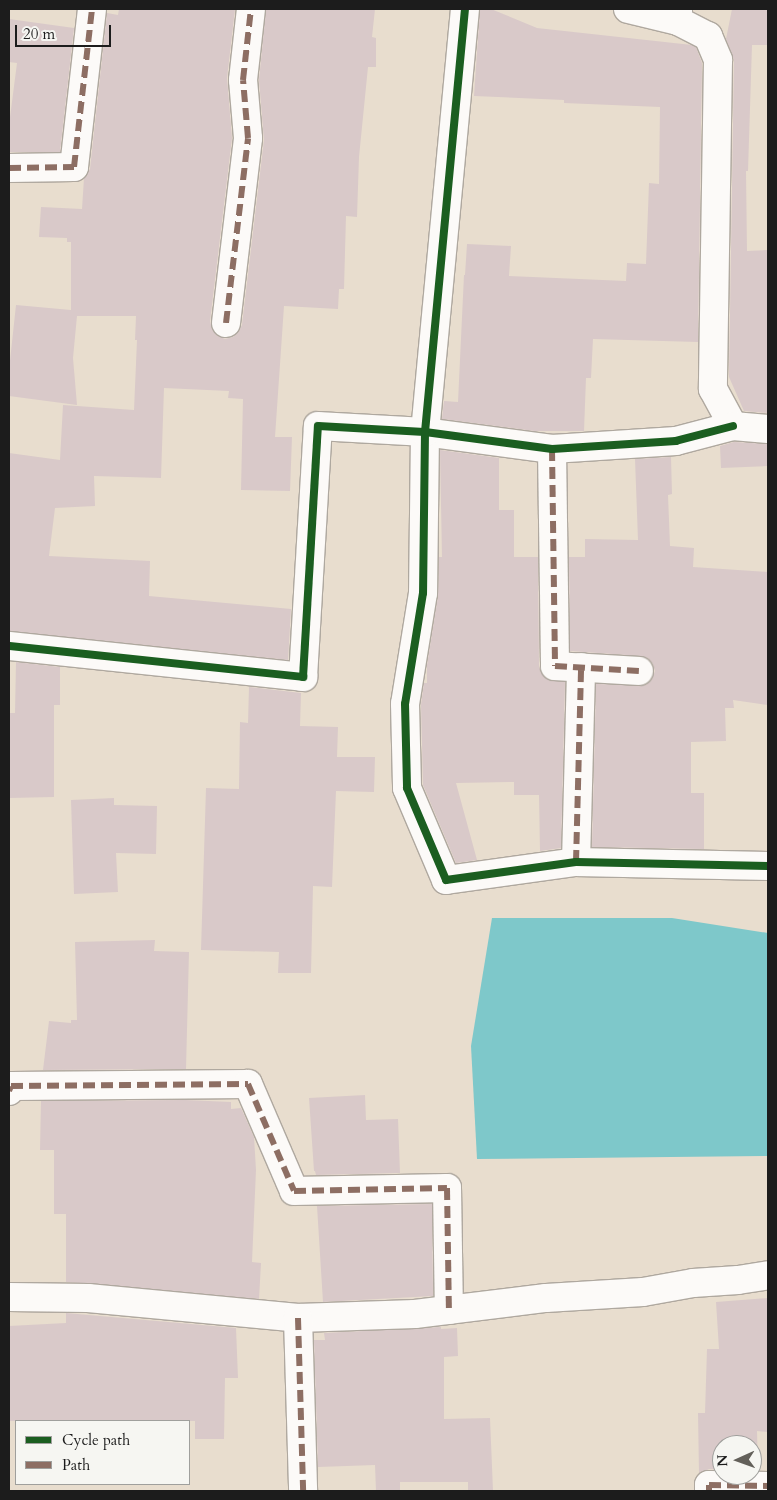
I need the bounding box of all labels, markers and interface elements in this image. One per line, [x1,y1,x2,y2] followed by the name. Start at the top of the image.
[18,15,114,47] scale bar
[23,24,55,44] text: 20 m
[15,1420,190,1485] legend
[62,1430,130,1450] text: Cycle path
[712,1435,762,1485] north arrow
[713,1454,732,1467] text: N
[62,1455,90,1475] text: Path

